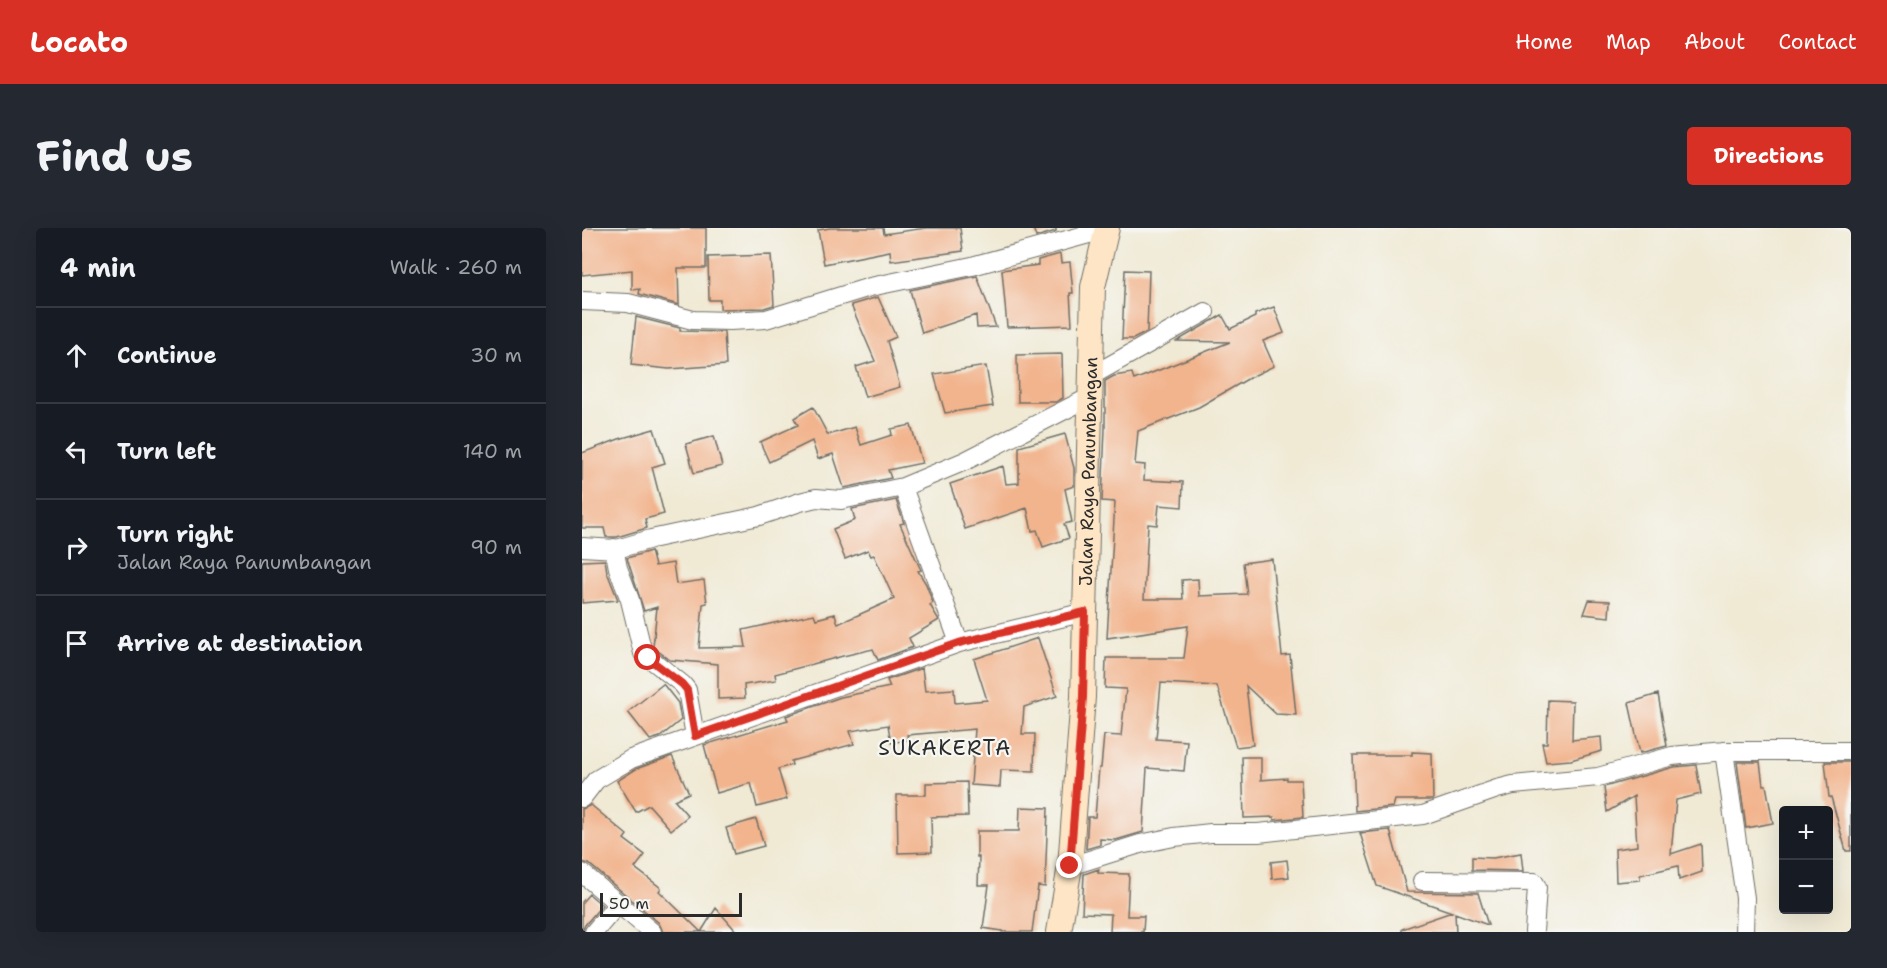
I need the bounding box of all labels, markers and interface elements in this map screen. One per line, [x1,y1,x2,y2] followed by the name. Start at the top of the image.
[30,23,128,61] text: Locato
[1515,28,1573,56] text: Home
[1606,28,1651,56] text: Map
[1684,28,1745,56] text: About
[1778,28,1857,56] text: Contact
[1687,127,1851,185] button: Directions
[36,128,193,184] text: Find us
[60,250,136,285] text: 4 min
[390,254,522,280] text: Walk · 260 m
[60,339,93,372] icon: ahead
[117,341,217,370] text: Continue
[470,342,522,368] text: 30 m
[1074,357,1103,586] street label: Jalan Raya Panumbangan
[60,435,93,468] icon: left
[117,437,216,466] text: Turn left
[463,438,522,464] text: 140 m
[117,520,234,549] text: Turn right
[60,531,93,564] icon: right
[470,534,522,560] text: 90 m
[117,549,372,575] text: Jalan Raya Panumbangan
[60,627,93,660] icon: arrive
[117,629,363,658] text: Arrive at destination
[634,644,660,670] route start
[878,734,1012,762] district label: SUKAKERTA
[1779,806,1833,914] map controls
[1779,806,1833,860] button: +
[1056,852,1082,878] route end
[1779,860,1833,914] button: −
[600,890,742,918] scale bar
[609,893,649,914] text: 50 m

